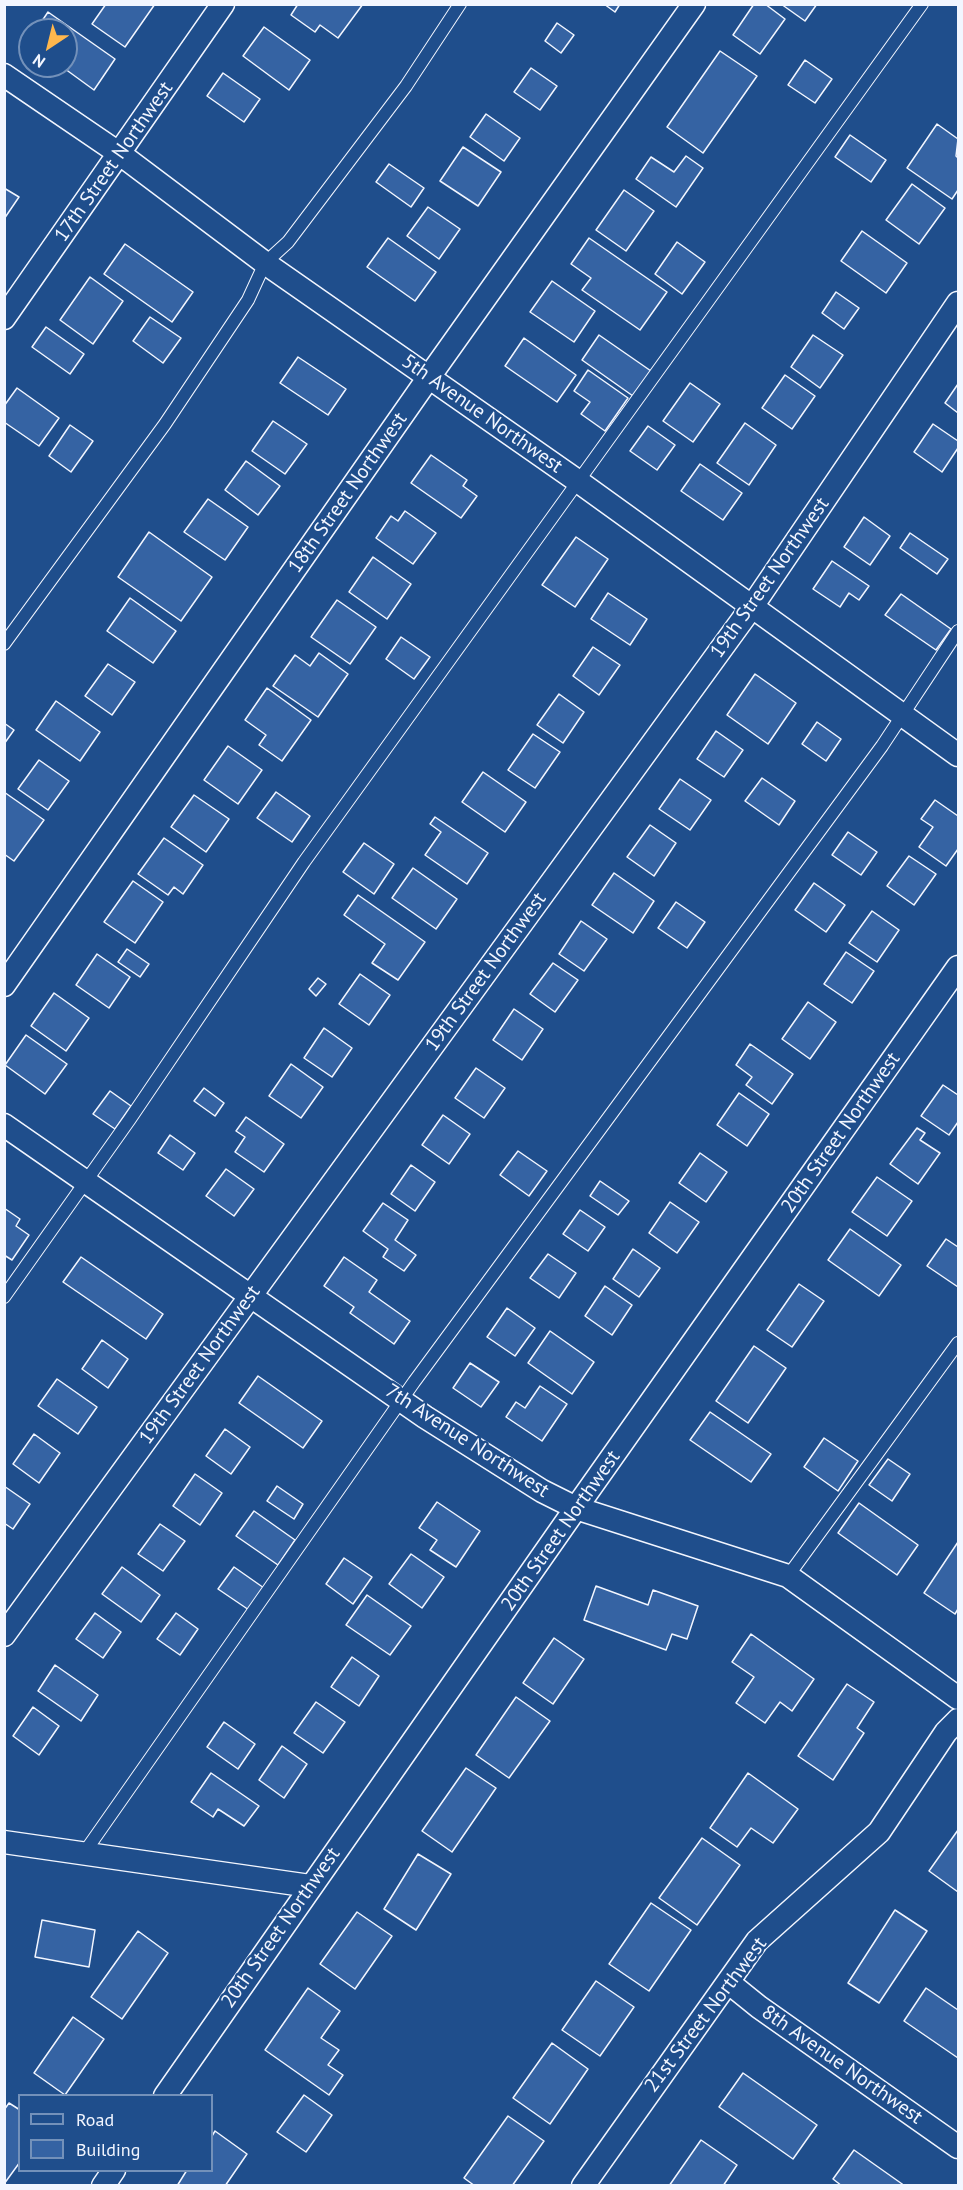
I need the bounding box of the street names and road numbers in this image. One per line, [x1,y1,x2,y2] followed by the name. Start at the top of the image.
[50,77,178,247] street label: 17th Street Northwest
[397,349,567,479] street label: 5th Avenue Northwest
[284,408,412,578] street label: 18th Street Northwest
[706,493,834,663] street label: 19th Street Northwest
[420,888,552,1056] street label: 19th Street Northwest
[777,1048,905,1218] street label: 20th Street Northwest
[134,1281,266,1449] street label: 19th Street Northwest
[381,1379,553,1503] street label: 7th Avenue Northwest
[497,1446,625,1616] street label: 20th Street Northwest
[217,1843,345,2013] street label: 20th Street Northwest
[640,1933,772,2097] street label: 21st Street Northwest
[757,2000,927,2130] street label: 8th Avenue Northwest

